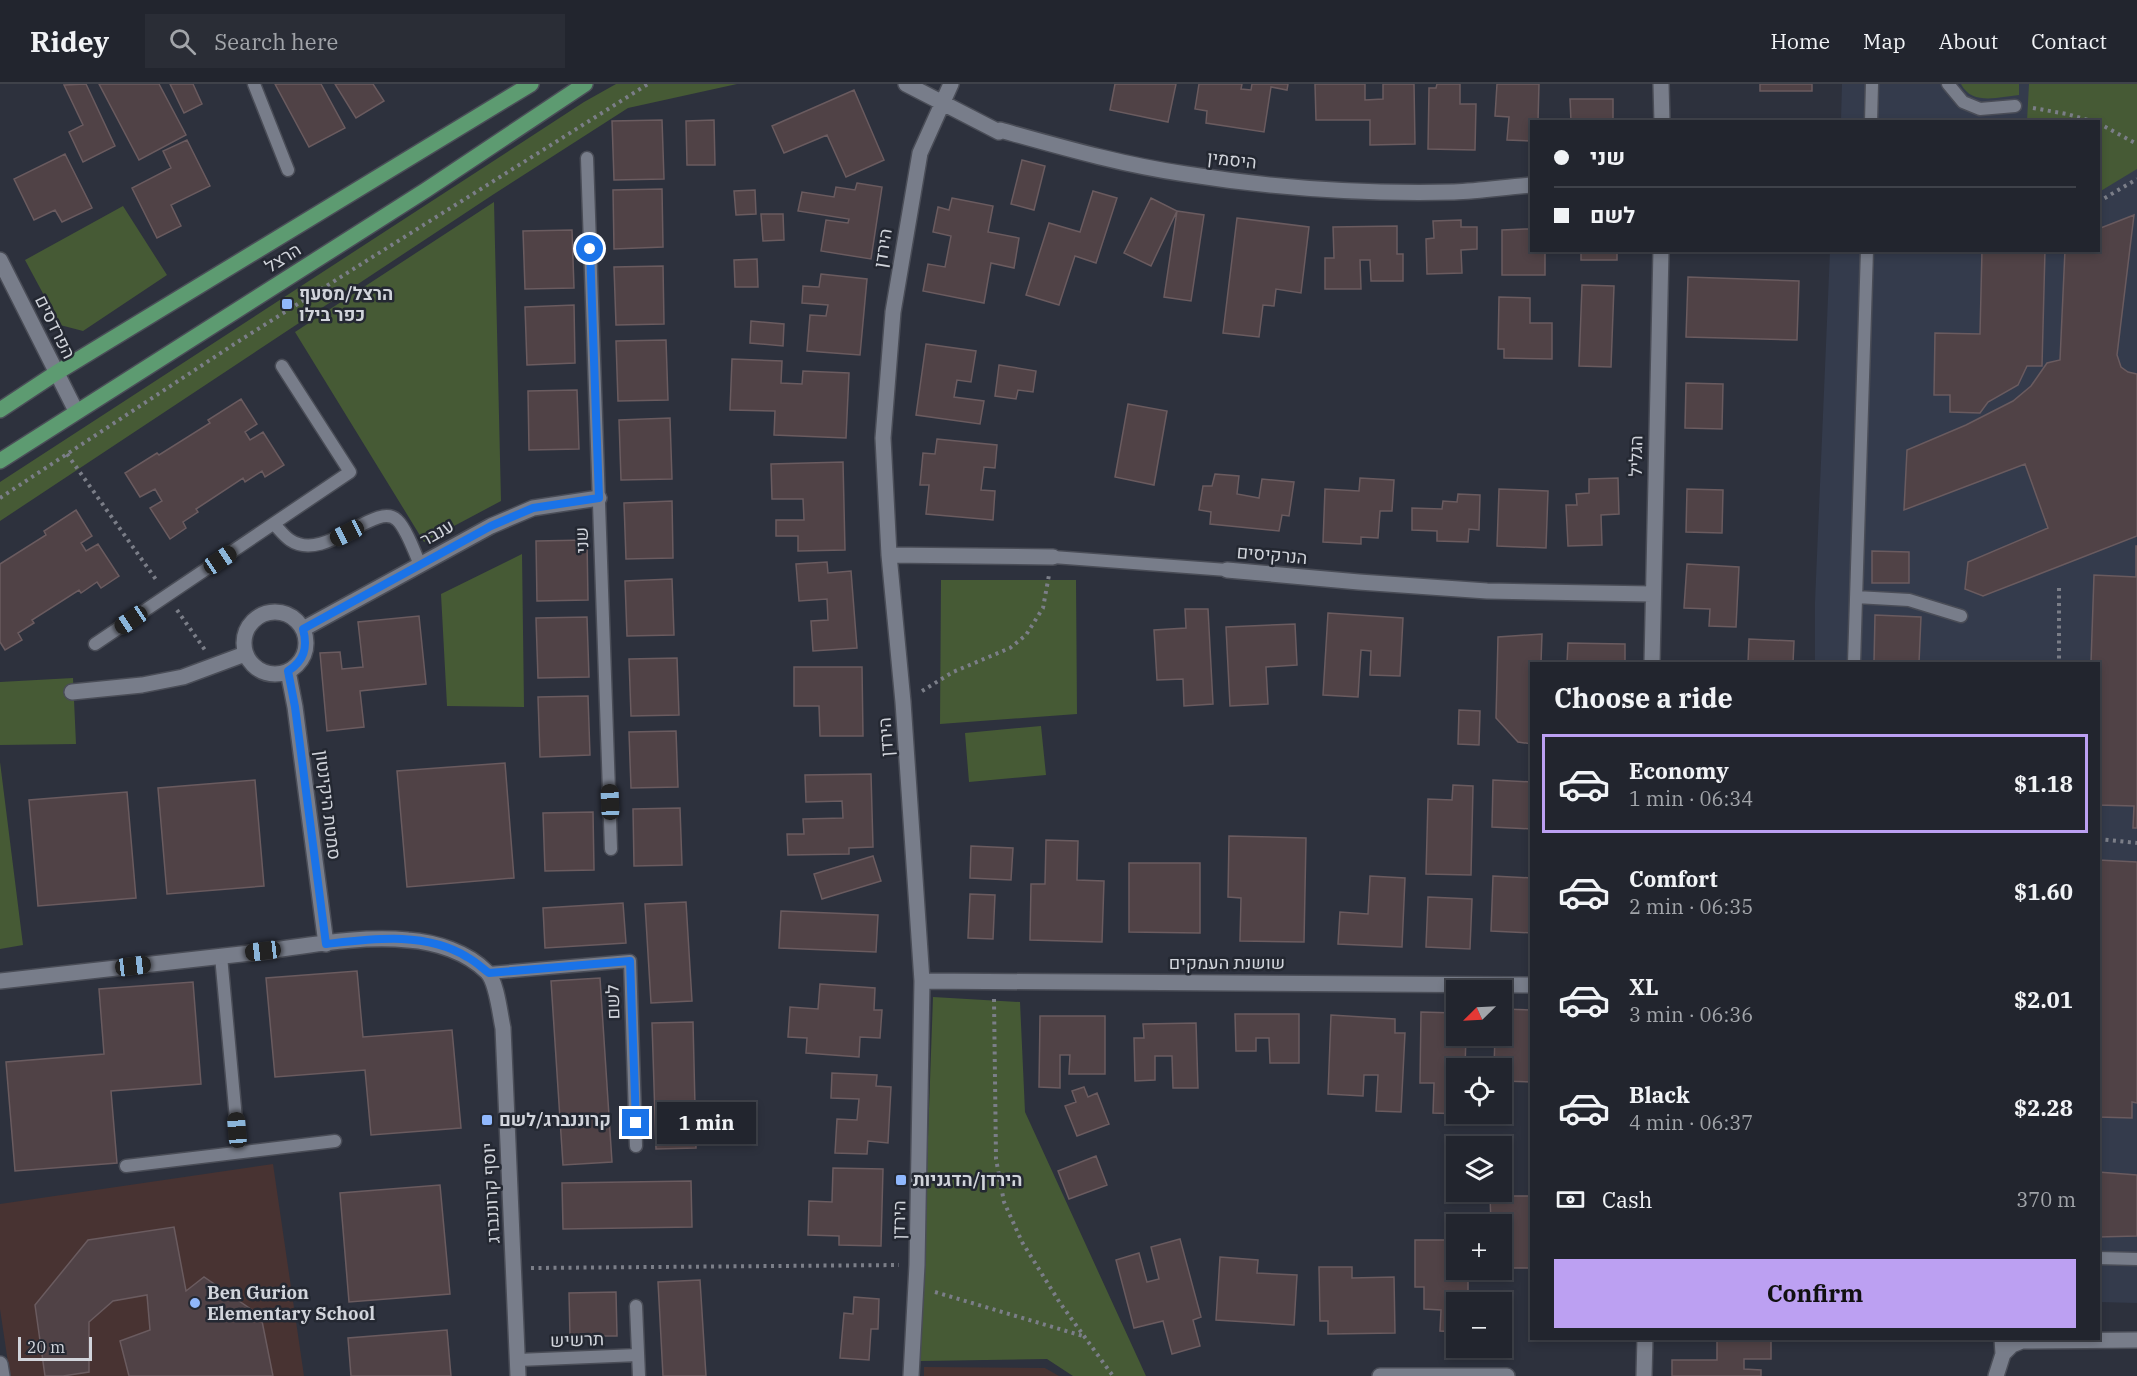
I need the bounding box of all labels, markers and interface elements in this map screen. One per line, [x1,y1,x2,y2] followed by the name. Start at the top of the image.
[145,14,565,68] search box
[30,23,109,60] text: Ridey
[166,25,199,58] icon: search
[214,27,338,56] text: Search here
[1770,27,1830,55] text: Home
[1863,27,1906,55] text: Map
[1939,27,1998,55] text: About
[2031,27,2107,55] text: Contact
[1590,142,1625,171] text: שני
[1206,145,1258,174] street label: היסמין
[1590,200,1635,229] text: לשם
[868,227,897,269] street label: הירדן
[576,235,603,262] route start
[260,238,305,278] street label: הרצל
[299,282,393,326] place label: הרצל/מסעף כפר בילו
[30,291,81,363] street label: הפרדסים
[280,297,294,311] marker: הרצל/מסעף כפר בילו
[1624,435,1647,477] street label: הגליל
[416,514,458,551] street label: ענבר
[327,517,367,549] car
[570,526,593,554] street label: שני
[1236,540,1308,569] street label: הנרקיסים
[200,542,240,578] car
[111,602,151,638] car
[1554,680,1733,715] text: Choose a ride
[873,717,898,757] street label: הירדן
[310,749,347,861] street label: סמטת היקינטון
[1629,756,1729,785] text: Economy
[1557,757,1611,811] icon: car
[2014,769,2073,798] text: $1.18
[600,784,620,820] car
[1629,785,1753,812] text: 1 min · 06:34
[1629,864,1718,893] text: Comfort
[1557,865,1611,919] icon: car
[2014,877,2073,906] text: $1.60
[1629,893,1753,920] text: 2 min · 06:35
[244,940,282,962] car
[1169,951,1285,974] street label: שושנת העמקים
[114,955,152,977] car
[1629,972,1659,1001] text: XL
[1557,973,1611,1027] icon: car
[1446,980,1512,1046] north arrow
[1446,980,1512,1358] map controls
[600,984,625,1020] street label: לשם
[2014,985,2073,1014] text: $2.01
[1629,1001,1753,1028] text: 3 min · 06:36
[1446,1058,1512,1124] button: locate
[1629,1080,1690,1109] text: Black
[1557,1081,1611,1135] icon: car
[2014,1093,2073,1122] text: $2.28
[657,1102,756,1144] callout: 1 min
[499,1108,611,1131] place label: קרוננברג/לשם
[622,1109,649,1136] route end
[679,1109,735,1136] text: 1 min
[1629,1109,1753,1136] text: 4 min · 06:37
[226,1111,248,1149] car
[480,1113,494,1127] marker: קרוננברג/לשם
[1446,1136,1512,1202] button: layers
[476,1142,505,1244] street label: יוסף קרוננברג
[913,1168,1022,1191] place label: הירדן/הדגניות
[894,1173,908,1187] marker: הירדן/הדגניות
[1554,1183,1587,1216] icon: cash
[1602,1185,1653,1214] text: Cash
[2016,1186,2076,1213] text: 370 m
[887,1200,910,1240] street label: הירדן
[1446,1214,1512,1280] button: +
[1554,1259,2076,1328] button: Confirm
[207,1281,375,1325] place label: Ben Gurion Elementary School
[1446,1292,1512,1358] button: −
[188,1296,202,1310] marker: Ben Gurion Elementary School
[550,1327,604,1352] street label: תרשיש
[18,1334,92,1362] scale bar
[27,1337,65,1357] text: 20 m

